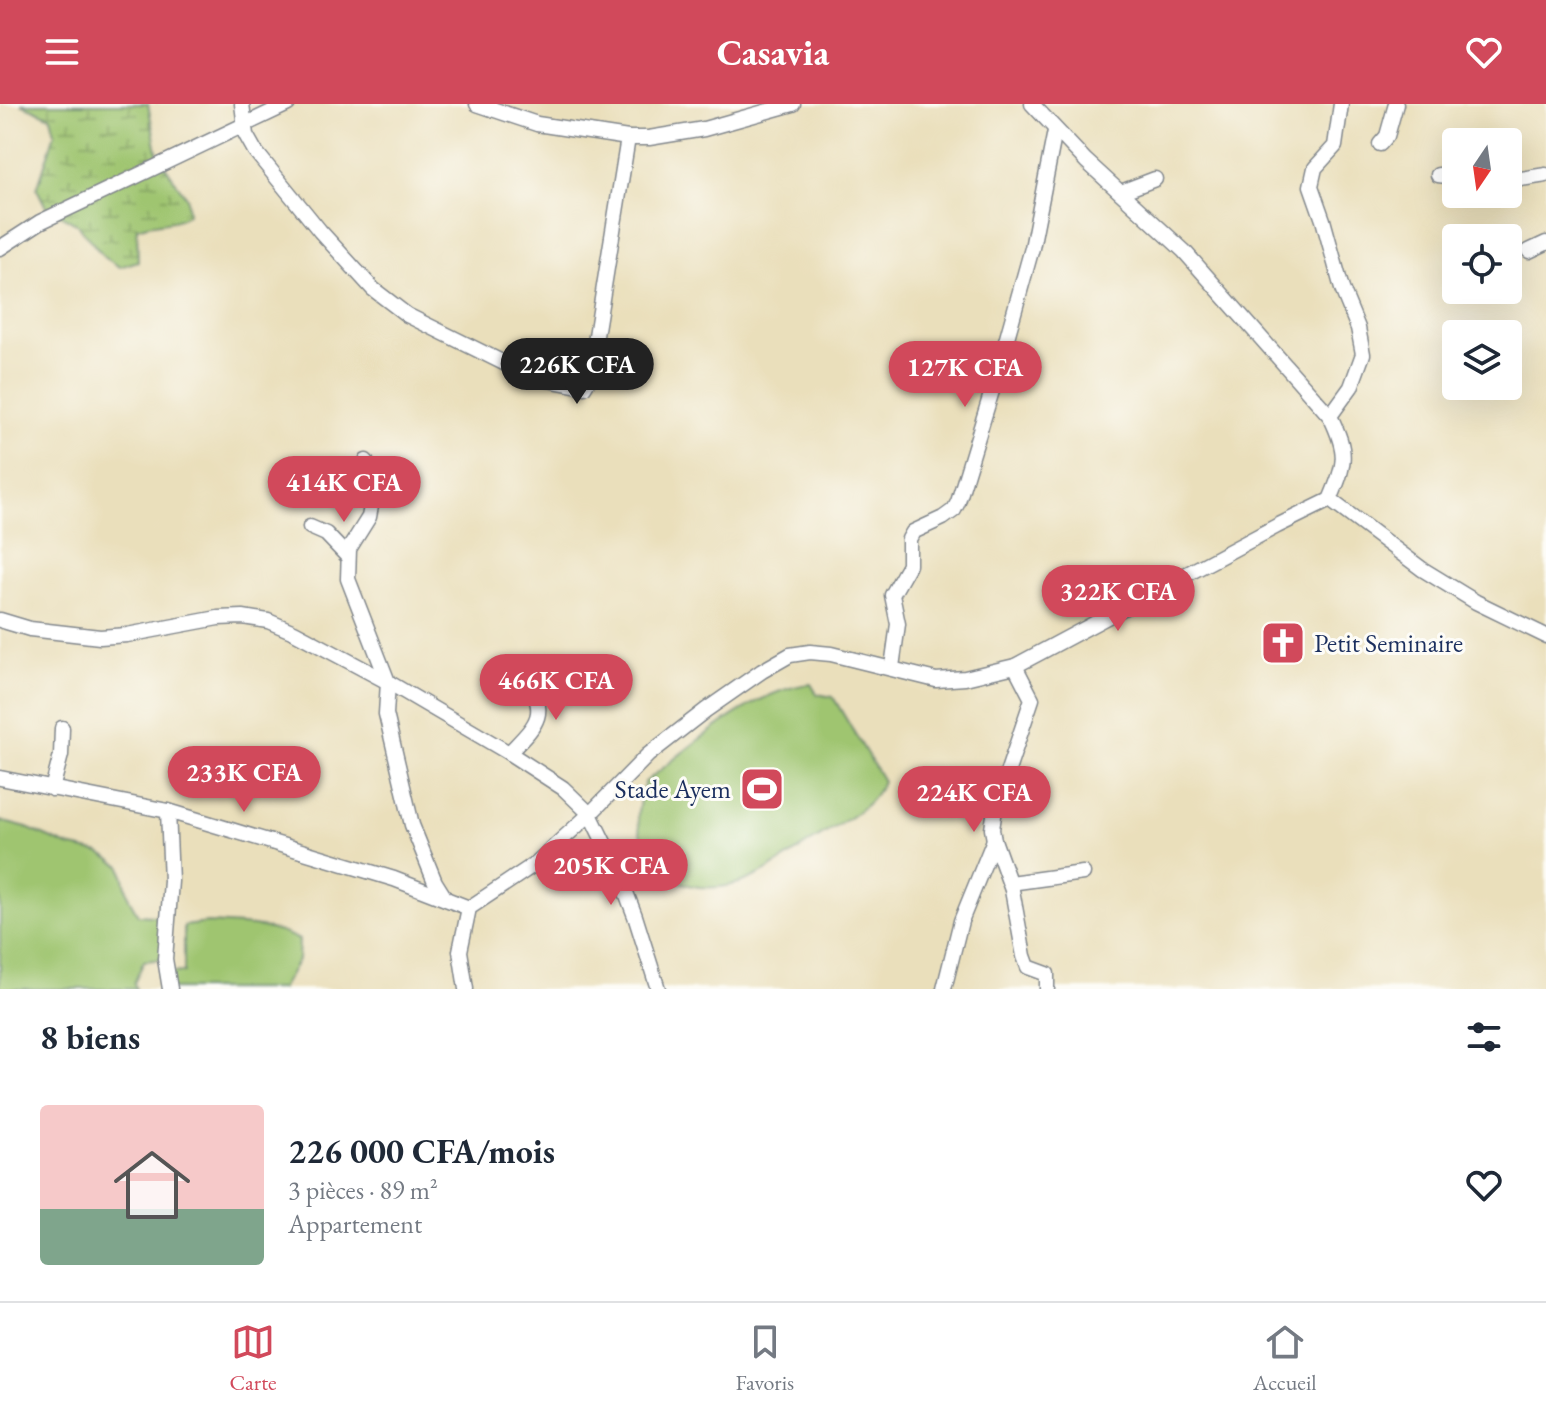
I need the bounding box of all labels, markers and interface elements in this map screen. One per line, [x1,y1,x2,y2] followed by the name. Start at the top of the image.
[717,29,829,76] text: Casavia
[40,30,84,74] icon: menu
[1462,30,1506,74] icon: heart
[1442,128,1522,208] north arrow
[1442,128,1522,400] map controls
[1442,224,1522,304] button: locate
[1442,320,1522,400] button: layers
[494,338,660,406] pin: 226K CFA
[882,341,1048,409] pin: 127K CFA
[519,347,635,381] text: 226K CFA
[907,350,1023,384] text: 127K CFA
[261,456,427,524] pin: 414K CFA
[286,465,402,499] text: 414K CFA
[1035,565,1201,633] pin: 322K CFA
[1060,574,1176,608] text: 322K CFA
[1259,619,1307,667] church icon: Petit Seminaire
[1314,626,1463,660] place label: Petit Seminaire
[473,654,639,722] pin: 466K CFA
[498,663,614,697] text: 466K CFA
[161,746,327,814] pin: 233K CFA
[186,755,302,789] text: 233K CFA
[738,765,786,813] sports icon: Stade Ayem
[891,766,1057,834] pin: 224K CFA
[615,772,731,806] place label: Stade Ayem
[916,775,1032,809] text: 224K CFA
[528,839,694,907] pin: 205K CFA
[553,848,669,882] text: 205K CFA
[40,1015,140,1059] text: 8 biens
[1462,1015,1506,1059] icon: filters
[288,1129,555,1173] text: 226 000 CFA/mois
[104,1137,200,1233] icon: home
[1462,1163,1506,1207] icon: heart
[288,1173,438,1207] text: 3 pièces · 89 m²
[288,1207,422,1241] text: Appartement
[229,1320,277,1397] tab: Carte
[735,1320,794,1397] tab: Favoris
[1253,1320,1317,1397] tab: Accueil

